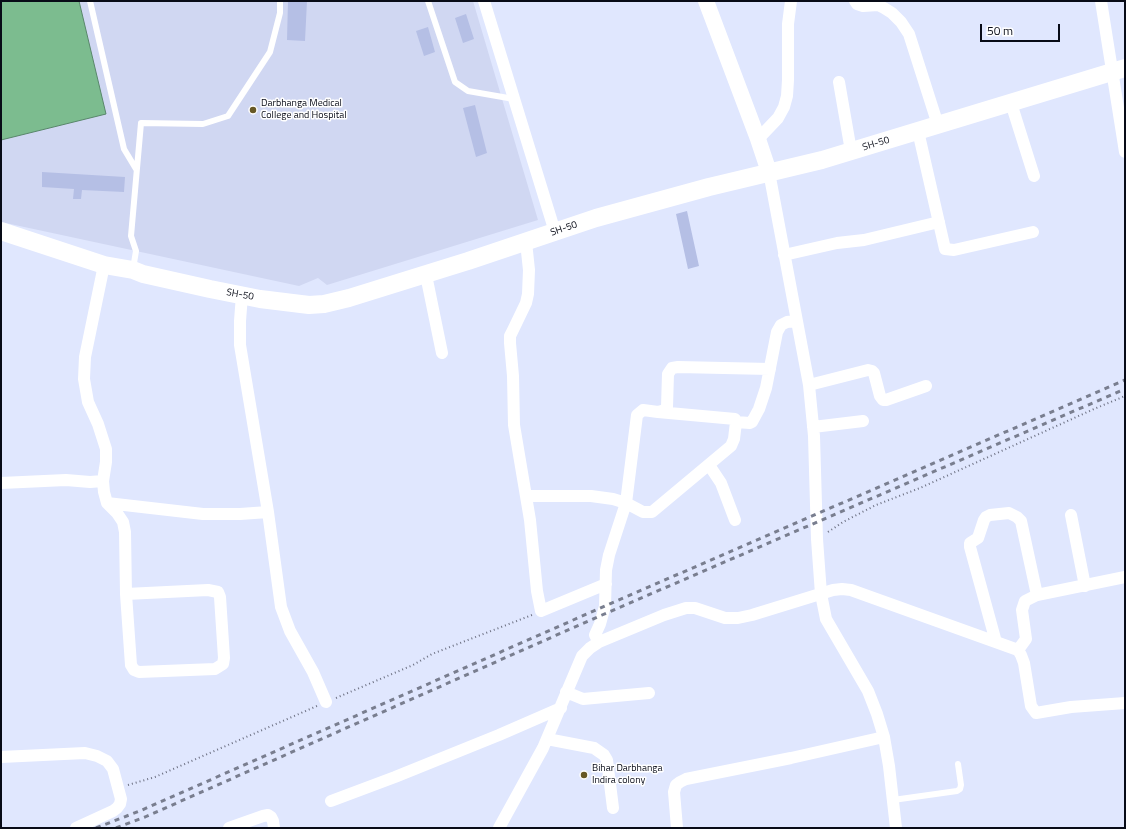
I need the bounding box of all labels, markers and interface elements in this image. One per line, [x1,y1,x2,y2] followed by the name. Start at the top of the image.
[982,16,1062,42] scale bar
[987,21,1013,40] text: 50 m
[261,98,346,122] place label: Darbhanga Medical College and Hospital
[248,105,258,115] marker: Darbhanga Medical College and Hospital
[861,134,891,154] street label: SH-50
[549,219,579,239] street label: SH-50
[225,287,255,303] street label: SH-50
[592,763,662,786] place label: Bihar Darbhanga Indira colony
[579,770,589,780] marker: Bihar Darbhanga Indira colony

